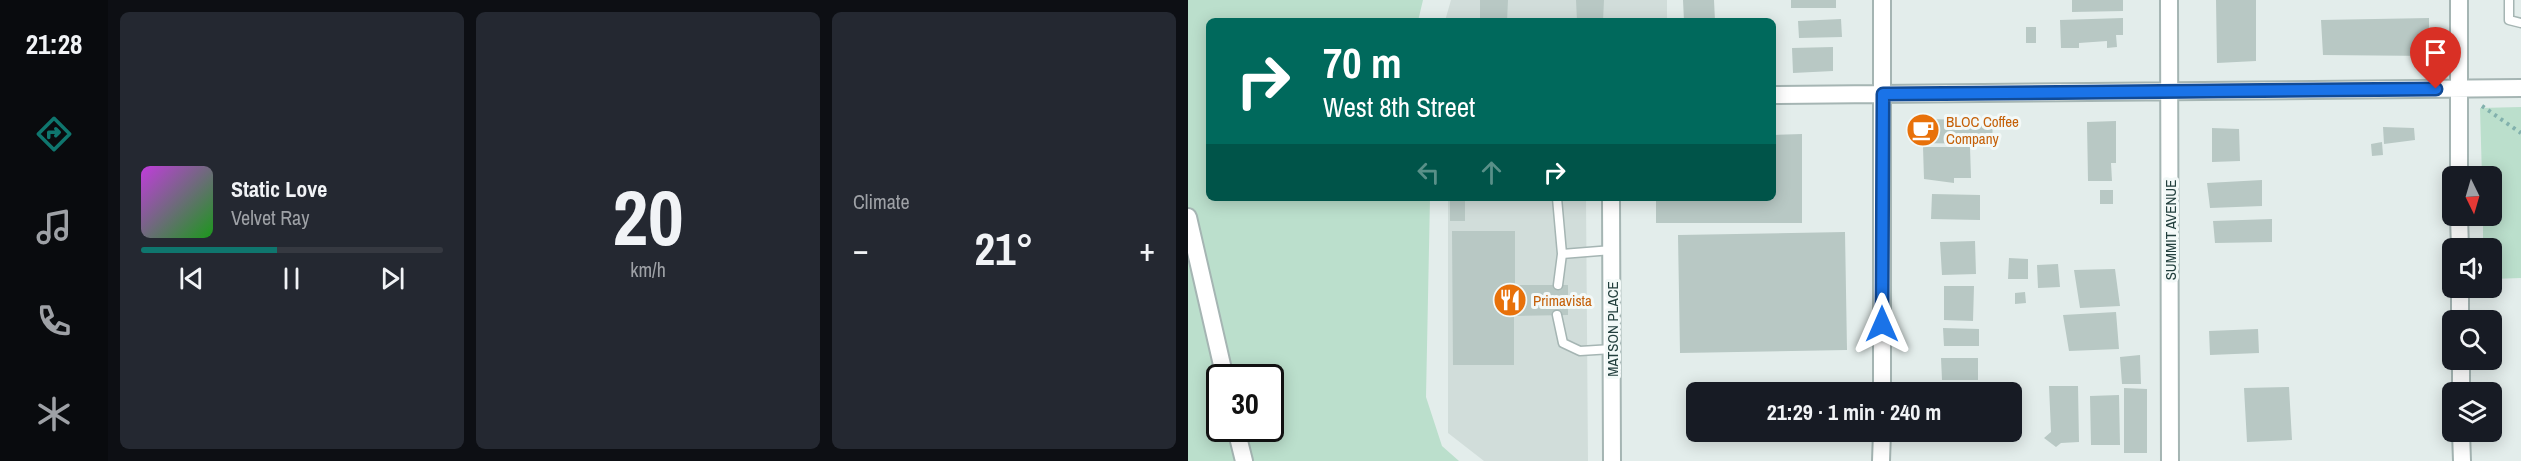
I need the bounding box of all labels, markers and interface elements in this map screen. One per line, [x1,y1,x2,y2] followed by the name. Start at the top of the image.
[26,26,82,62] text: 21:28
[2410,27,2461,89] pin
[1323,35,1402,91] text: 70 m
[2419,36,2452,69] icon: arrive
[1224,42,1302,120] icon: right
[1323,89,1475,125] text: West 8th Street
[1946,111,2019,149] place label: BLOC Coffee Company
[1905,112,1941,148] cafe icon: BLOC Coffee Company
[33,113,75,155] icon: directions
[1412,156,1445,189] icon: left
[1475,156,1508,189] icon: ahead
[1538,156,1571,189] icon: right
[612,164,684,269] text: 20
[2442,166,2502,226] north arrow
[2442,166,2502,442] map controls
[231,174,327,204] text: Static Love
[2160,180,2181,280] street label: SUMMIT AVENUE
[853,188,910,215] text: Climate
[231,204,309,231] text: Velvet Ray
[33,206,75,248] icon: music
[974,218,1034,279] text: 21°
[853,227,869,271] text: −
[1139,227,1155,271] text: +
[2442,238,2502,298] button: sound
[630,256,666,283] text: km/h
[175,262,208,295] icon: previous
[275,262,308,295] icon: pause
[376,262,409,295] icon: next
[1602,281,1623,377] street label: MATSON PLACE
[1492,282,1528,318] restaurant icon: Primavista
[1533,290,1592,311] place label: Primavista
[1850,292,1914,356] position arrow
[33,300,75,342] icon: phone
[2442,310,2502,370] button: search
[1206,364,1284,442] speed limit sign: 30
[2442,382,2502,442] button: layers
[33,393,75,435] icon: climate
[1767,397,1941,427] text: 21:29 · 1 min · 240 m

